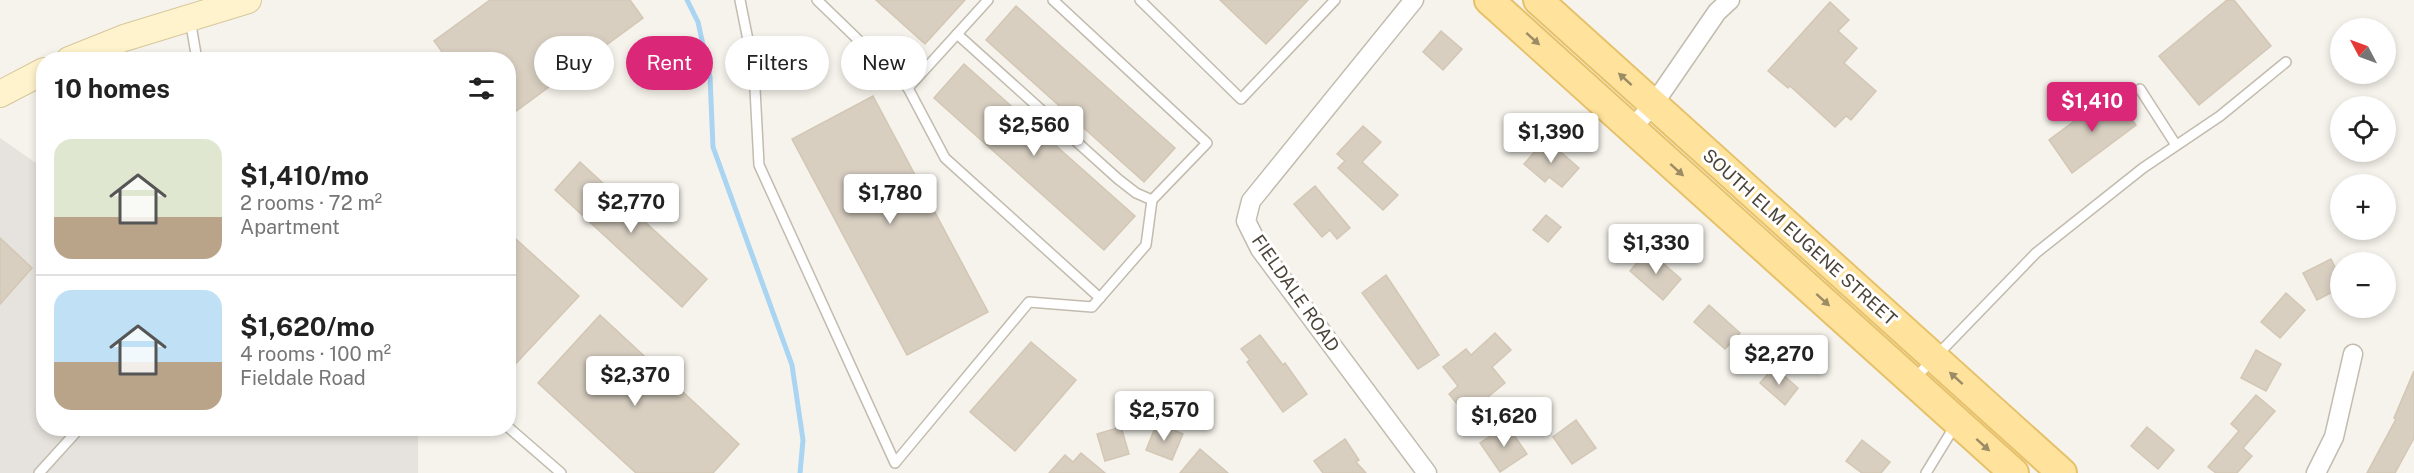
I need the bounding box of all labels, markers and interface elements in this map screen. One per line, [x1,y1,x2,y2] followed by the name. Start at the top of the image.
[2330,18,2396,84] north arrow
[2330,18,2396,318] map controls
[1525,32,1540,45] one-way arrow
[534,36,614,90] chip: Buy
[626,36,713,90] chip: Rent
[725,36,829,90] chip: Filters
[841,36,927,90] chip: New
[465,72,498,105] icon: filters
[54,73,170,104] text: 10 homes
[1618,73,1633,86] one-way arrow
[2043,82,2141,133] pin: $1,410
[2061,89,2123,113] text: $1,410
[2330,96,2396,162] button: locate
[985,106,1083,157] pin: $2,560
[998,113,1070,137] text: $2,560
[1502,113,1600,164] pin: $1,390
[1518,120,1584,144] text: $1,390
[1699,144,1902,330] street label: SOUTH ELM EUGENE STREET
[240,160,369,191] text: $1,410/mo
[102,163,174,235] icon: home
[1670,163,1685,177] one-way arrow
[841,174,939,225] pin: $1,780
[2330,174,2396,240] button: +
[858,181,922,205] text: $1,780
[582,183,680,234] pin: $2,770
[597,190,665,214] text: $2,770
[240,191,382,215] text: 2 rooms · 72 m²
[240,215,340,239] text: Apartment
[1607,224,1705,275] pin: $1,330
[1248,230,1344,356] street label: FIELDALE ROAD
[1622,231,1690,255] text: $1,330
[2330,252,2396,318] button: −
[1815,293,1830,307] one-way arrow
[240,311,375,342] text: $1,620/mo
[102,314,174,386] icon: home
[1730,335,1828,386] pin: $2,270
[240,342,391,366] text: 4 rooms · 100 m²
[1744,342,1814,366] text: $2,270
[586,356,684,407] pin: $2,370
[600,363,670,387] text: $2,370
[240,366,366,390] text: Fieldale Road
[1949,372,1964,385] one-way arrow
[1115,391,1213,442] pin: $2,570
[1455,397,1553,448] pin: $1,620
[1129,398,1199,422] text: $2,570
[1471,404,1537,428] text: $1,620
[1975,438,1990,451] one-way arrow

